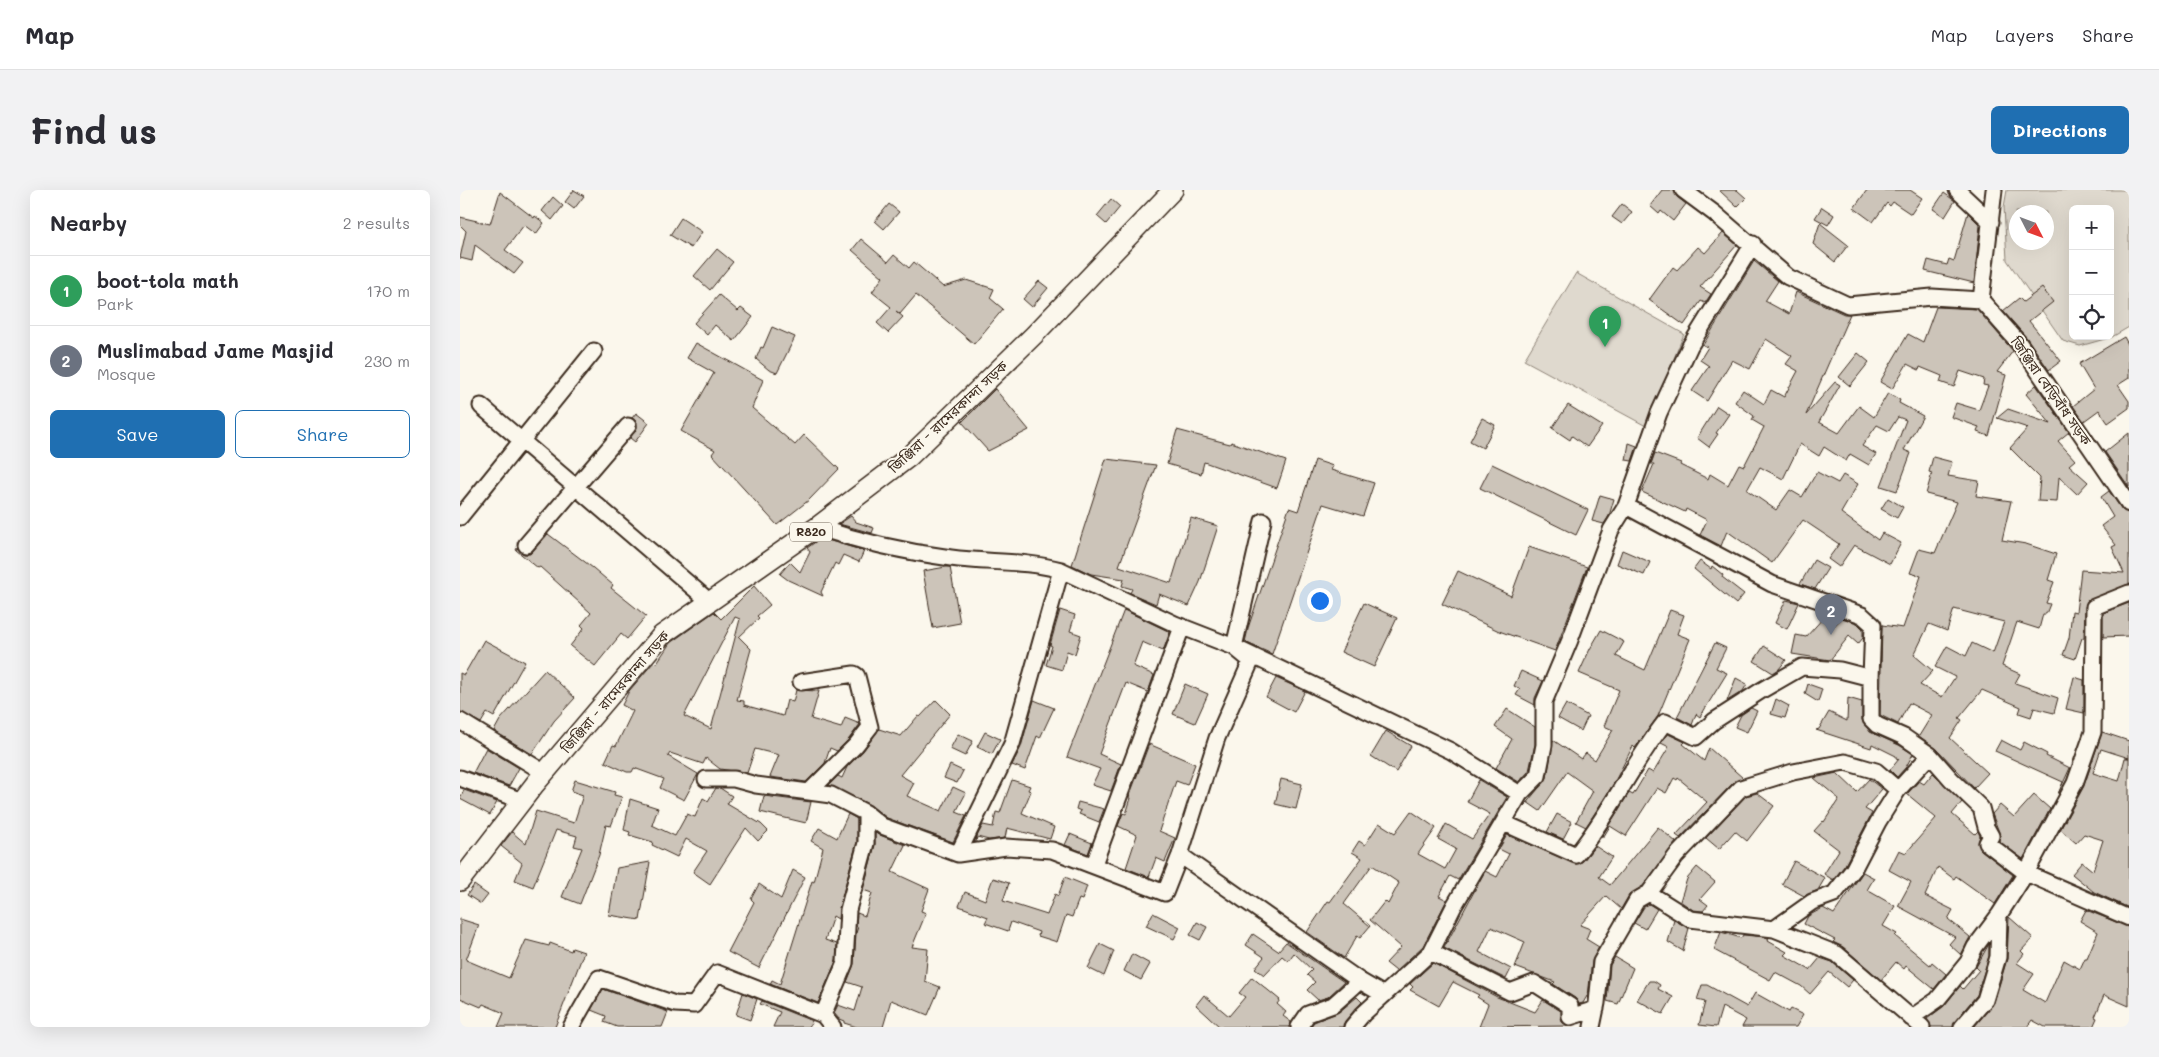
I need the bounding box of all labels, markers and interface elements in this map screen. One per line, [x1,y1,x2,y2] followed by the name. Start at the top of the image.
[25,19,74,50] text: Map
[1931,23,1967,47] text: Map
[1995,23,2054,47] text: Layers
[2082,23,2134,47] text: Share
[1991,106,2129,154] button: Directions
[30,107,157,153] text: Find us
[2009,205,2054,250] north arrow
[2069,205,2114,340] map controls
[2069,205,2114,250] button: +
[50,209,127,236] text: Nearby
[343,212,410,233] text: 2 results
[2069,250,2114,295] button: −
[97,268,238,293] text: boot-tola math
[62,280,70,301] text: 1
[366,280,410,301] text: 170 m
[97,293,133,314] text: Park
[2069,295,2114,340] button: locate
[1589,306,1621,347] pin: 1
[2006,332,2097,449] street label: জিঞ্জিরা বেড়িবাঁধ সড়ক
[97,338,333,363] text: Muslimabad Jame Masjid
[62,350,70,371] text: 2
[364,350,410,371] text: 230 m
[883,356,1012,478] street label: জিঞ্জিরা - রামেরকান্দা সড়ক
[97,363,156,384] text: Mosque
[50,410,225,458] button: Save
[235,410,410,458] button: Share
[790,522,832,542] road number: R820
[1307,588,1333,614] your location
[1815,594,1847,635] pin: 2
[556,626,674,758] street label: জিঞ্জিরা - রামেরকান্দা সড়ক

